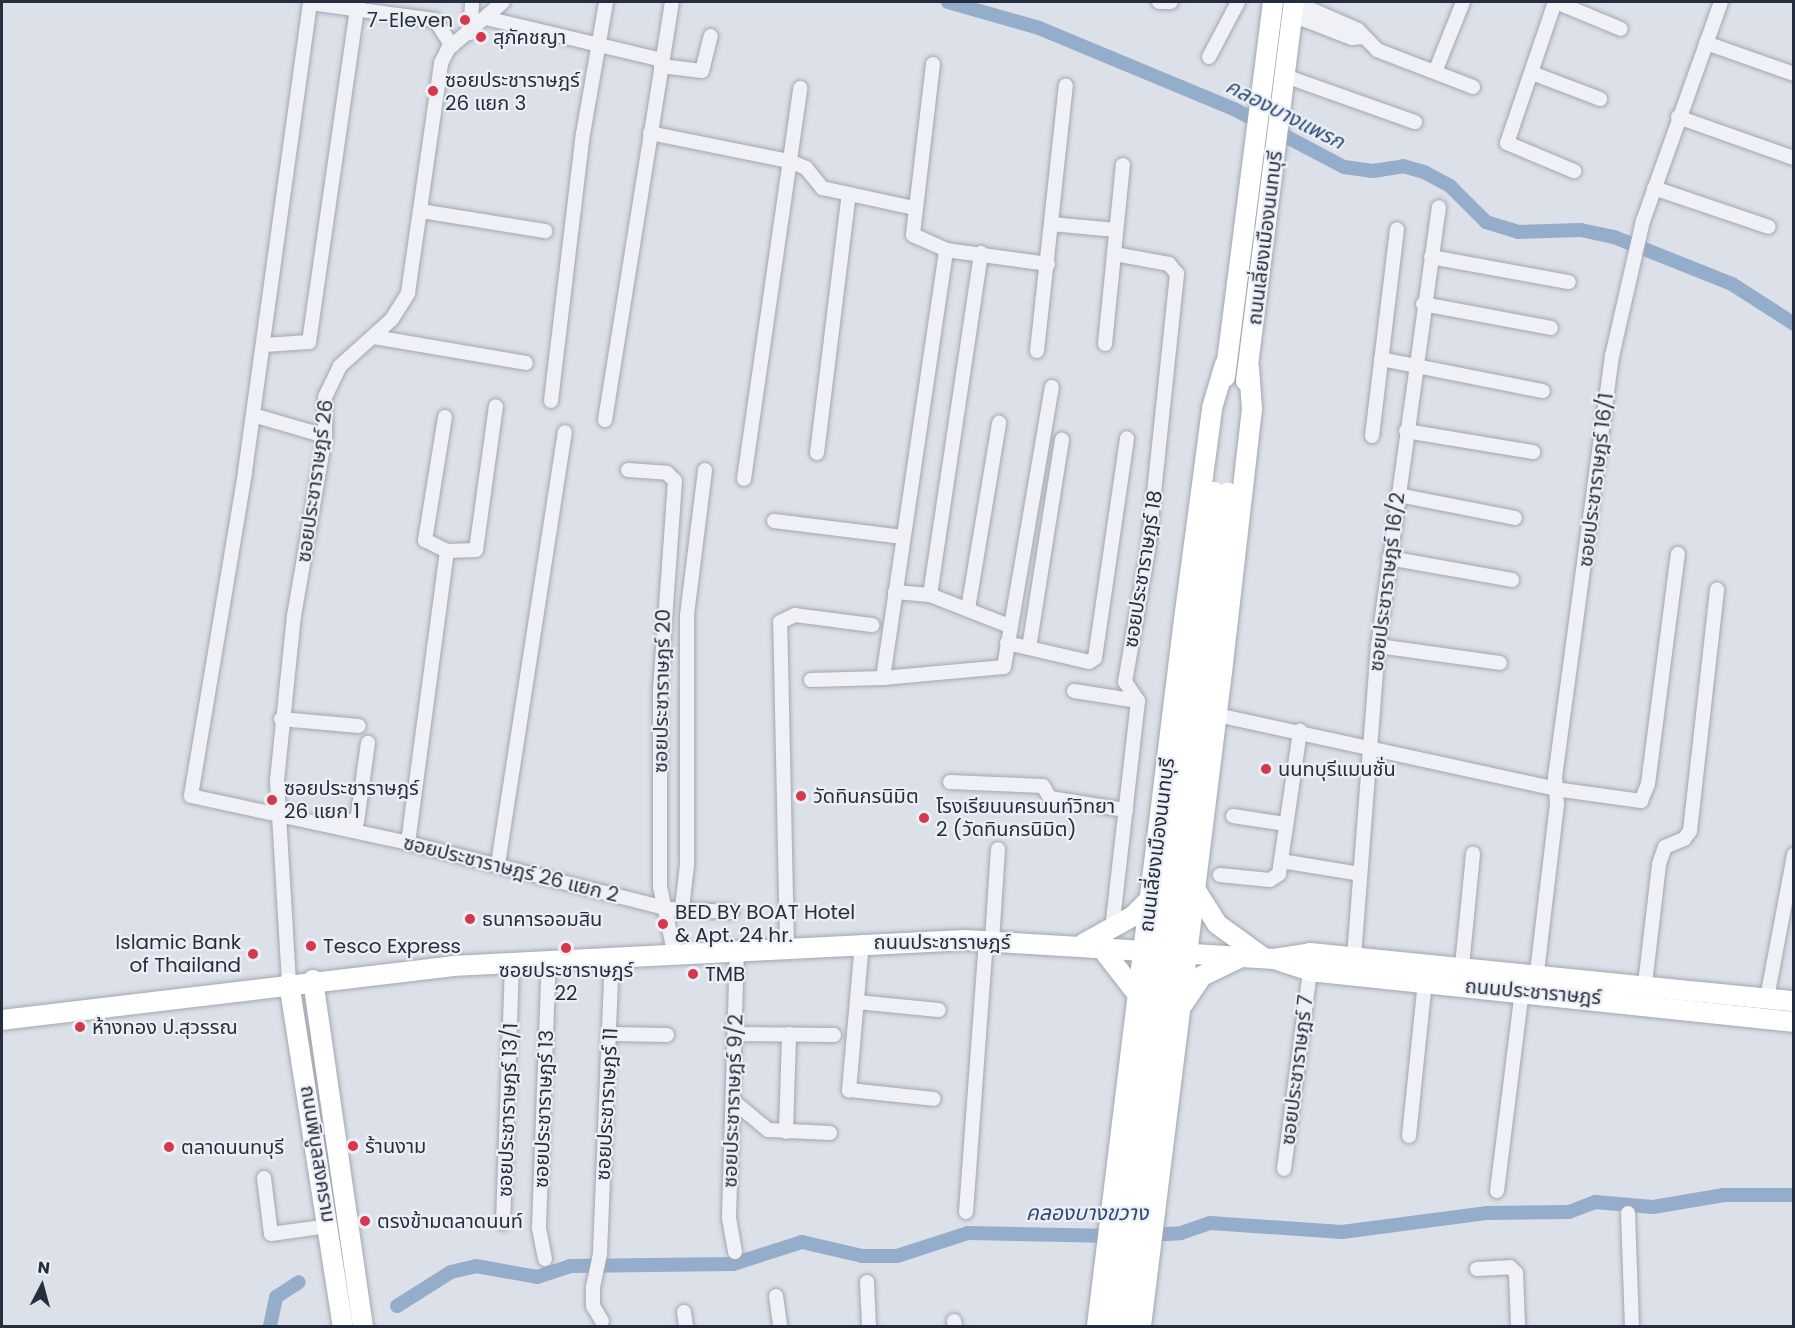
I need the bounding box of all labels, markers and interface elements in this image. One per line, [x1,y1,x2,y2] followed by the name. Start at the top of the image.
[367,8,453,32] place label: 7-Eleven
[458,13,472,27] marker: 7-Eleven
[493,25,566,49] place label: สุภัคชญา
[474,30,488,44] marker: สุภัคชญา
[445,68,580,115] place label: ซอยประชาราษฎร์ 26 แยก 3
[1222,73,1348,155] water label: คลองบางแพรก
[426,84,440,98] marker: ซอยประชาราษฎร์ 26 แยก 3
[1242,150,1288,326] street label: ถนนเลี่ยงเมืองนนทบุรี
[1573,392,1619,568] street label: ซอยประชาราษฎร์ 16/1
[292,398,338,564] street label: ซอยประชาราษฎร์ 26
[1119,489,1167,649] street label: ซอยประชาราษฎร์ 18
[1364,491,1410,673] street label: ซอยประชาราษฎร์ 16/2
[649,609,675,773] street label: ซอยประชาราษฎร์ 20
[1134,757,1180,933] street label: ถนนเลี่ยงเมืองนนทบุรี
[1278,757,1396,781] place label: นนทบุรีแมนชั่น
[1259,762,1273,776] marker: นนทบุรีแมนชั่น
[284,777,419,824] place label: ซอยประชาราษฎร์ 26 แยก 1
[813,784,919,808] place label: วัดทินกรนิมิต
[794,789,808,803] marker: วัดทินกรนิมิต
[265,793,279,807] marker: ซอยประชาราษฎร์ 26 แยก 1
[936,795,1115,842] place label: โรงเรียนนครนนท์วิทยา 2 (วัดทินกรนิมิต)
[917,811,931,825] marker: โรงเรียนนครนนท์วิทยา 2 (วัดทินกรนิมิต)
[401,831,621,907] street label: ซอยประชาราษฎร์ 26 แยก 2
[675,900,855,947] place label: BED BY BOAT Hotel & Apt. 24 hr.
[482,907,602,931] place label: ธนาคารออมสิน
[463,912,477,926] marker: ธนาคารออมสิน
[656,917,670,931] marker: BED BY BOAT Hotel & Apt. 24 hr.
[115,930,241,977] place label: Islamic Bank of Thailand
[874,930,1010,954] street label: ถนนประชาราษฎร์
[323,934,461,958] place label: Tesco Express
[304,939,318,953] marker: Tesco Express
[559,941,573,955] marker: ซอยประชาราษฎร์ 22
[246,947,260,961] marker: Islamic Bank of Thailand
[499,958,633,1005] place label: ซอยประชาราษฎร์ 22
[705,962,745,986] place label: TMB
[686,967,700,981] marker: TMB
[1464,974,1602,1010] street label: ถนนประชาราษฎร์
[1276,994,1318,1146] street label: ซอยประชาราษฎร์ 7
[718,1014,748,1188] street label: ซอยประชาราษฎร์ 9/2
[92,1015,238,1039] place label: ห้างทอง ป.สุวรรณ
[73,1020,87,1034] marker: ห้างทอง ป.สุวรรณ
[493,1023,523,1197] street label: ซอยประชาราษฎร์ 13/1
[591,1027,623,1181] street label: ซอยประชาราษฎร์ 11
[529,1030,559,1188] street label: ซอยประชาราษฎร์ 13
[295,1084,341,1224] street label: ถนนพิบูลสงคราม
[365,1134,426,1158] place label: ร้านงาม
[181,1135,284,1159] place label: ตลาดนนทบุรี
[346,1139,360,1153] marker: ร้านงาม
[162,1140,176,1154] marker: ตลาดนนทบุรี
[1026,1200,1148,1226] water label: คลองบางขวาง
[377,1209,523,1233] place label: ตรงข้ามตลาดนนท์
[358,1214,372,1228] marker: ตรงข้ามตลาดนนท์
[12,1256,72,1316] north arrow
[37,1256,51,1280] text: N

